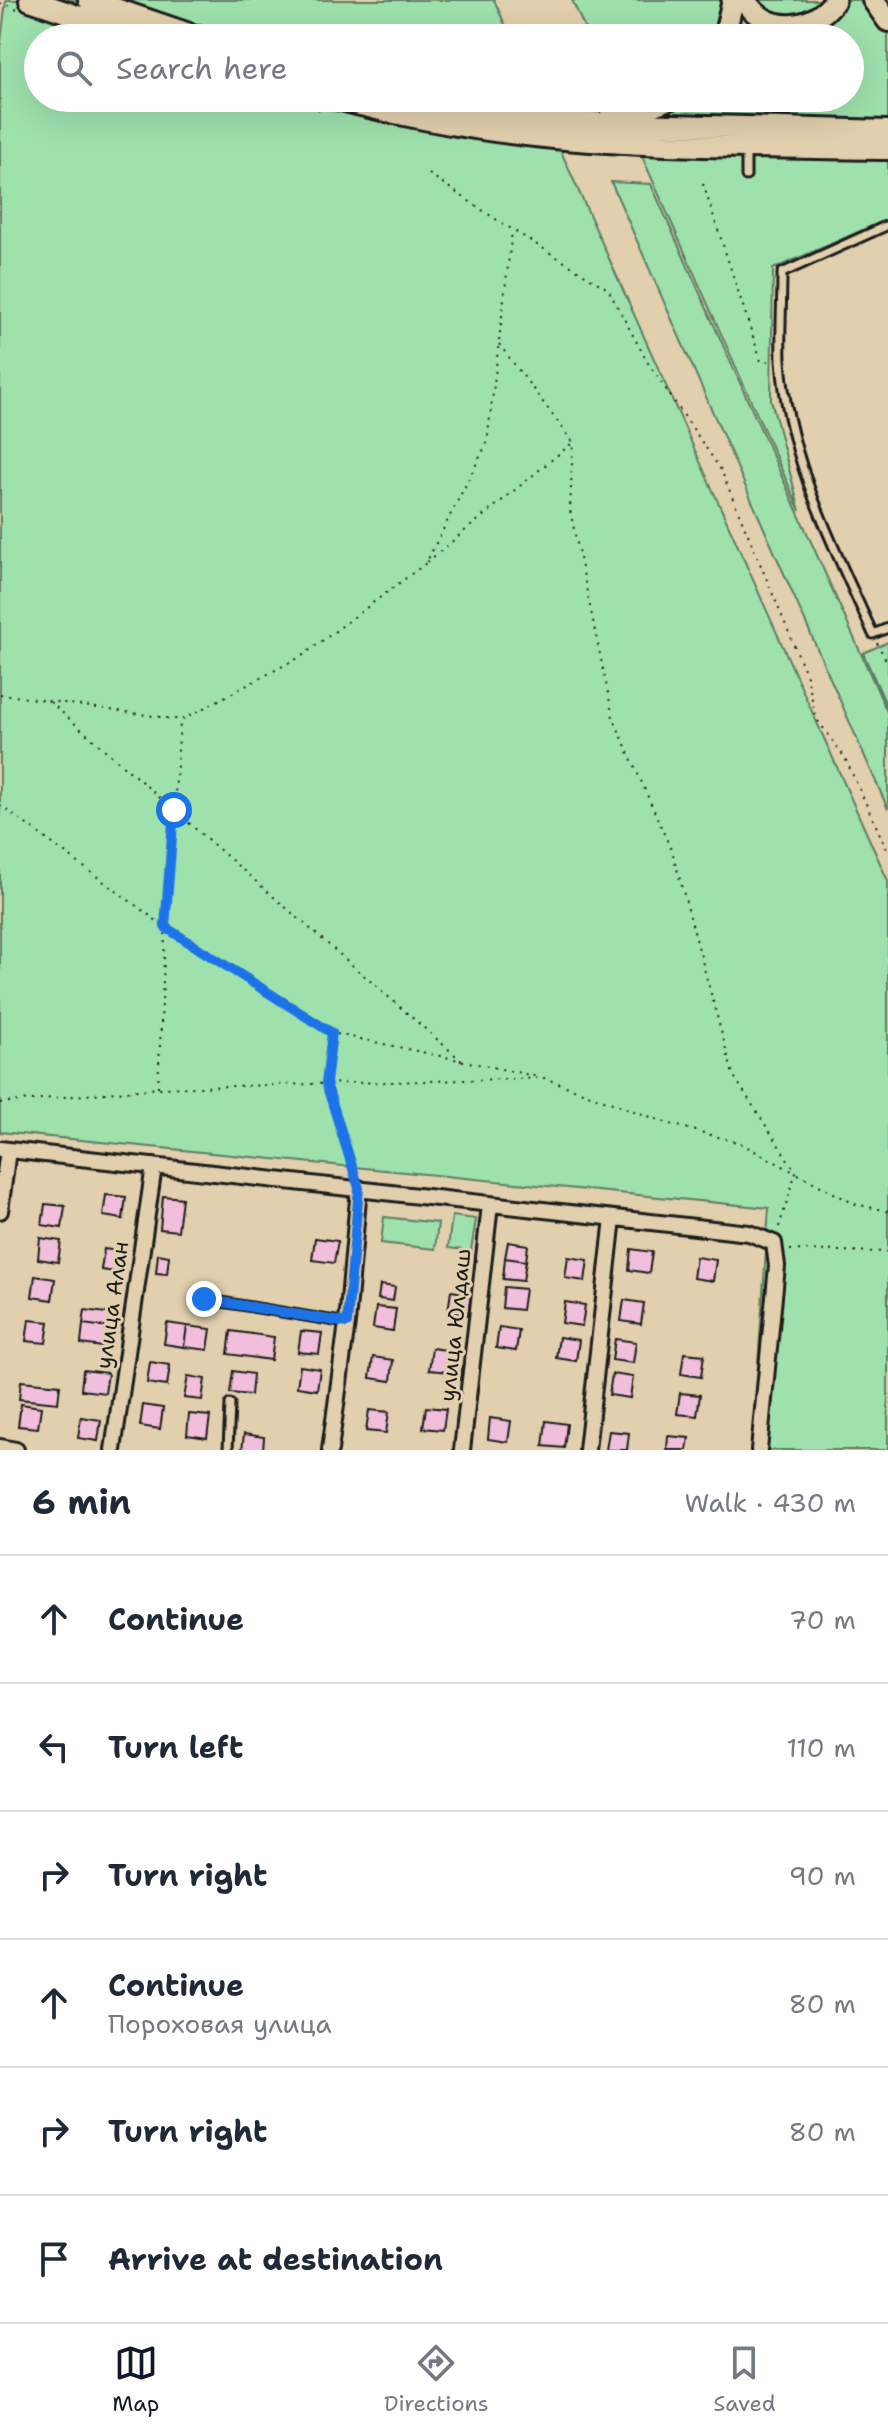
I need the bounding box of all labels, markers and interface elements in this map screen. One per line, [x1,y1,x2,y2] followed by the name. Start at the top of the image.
[24,24,864,112] search box
[52,46,96,90] icon: search
[116,48,287,89] text: Search here
[156,792,192,828] route start
[89,1239,135,1371] street label: улица Алан
[433,1247,477,1403] street label: улица Юлдаш
[186,1281,222,1317] route end
[32,1479,131,1525] text: 6 min
[684,1485,856,1520] text: Walk · 430 m
[32,1597,76,1641] icon: ahead
[108,1599,244,1640] text: Continue
[789,1602,856,1637] text: 70 m
[32,1725,76,1769] icon: left
[108,1727,243,1768] text: Turn left
[786,1730,856,1765] text: 110 m
[32,1853,76,1897] icon: right
[108,1855,267,1896] text: Turn right
[789,1858,856,1893] text: 90 m
[108,1965,244,2006] text: Continue
[32,1981,76,2025] icon: ahead
[789,1986,856,2021] text: 80 m
[108,2006,332,2041] text: Пороховая улица
[32,2109,76,2153] icon: right
[108,2111,267,2152] text: Turn right
[789,2114,856,2149] text: 80 m
[32,2237,76,2281] icon: arrive
[108,2239,443,2280] text: Arrive at destination
[112,2341,159,2418] tab: Map
[384,2341,489,2418] tab: Directions
[713,2341,776,2418] tab: Saved

